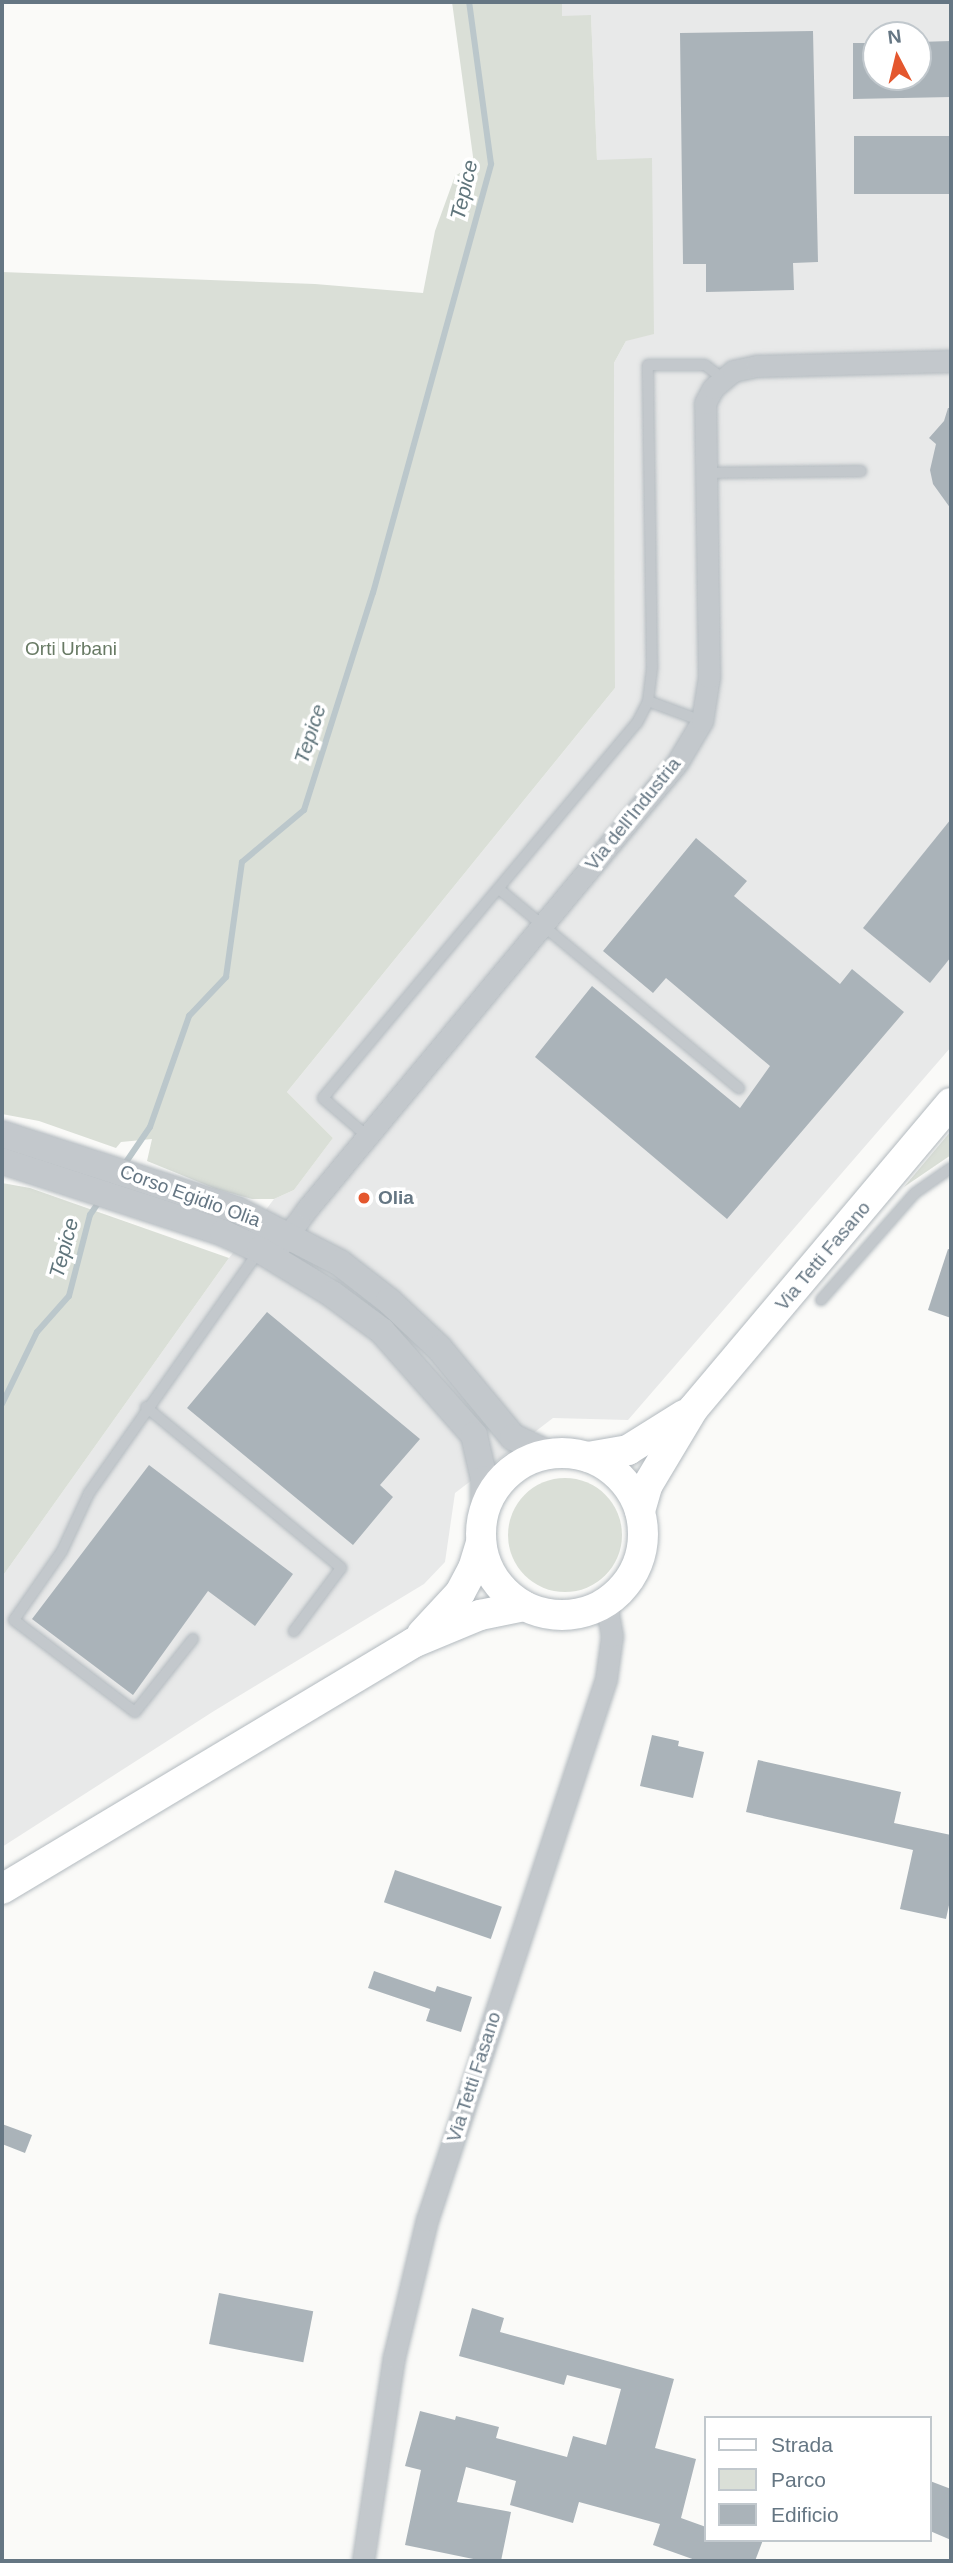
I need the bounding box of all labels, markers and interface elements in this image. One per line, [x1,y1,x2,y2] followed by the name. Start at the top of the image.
[862,21,932,91] north arrow
[887,25,903,48] text: N
[445,157,483,223] water label: Tepice
[25,638,117,660] park label: Orti Urbani
[289,701,331,767] water label: Tepice
[581,753,685,875] street label: Via dell'Industria
[117,1160,263,1232] street label: Corso Egidio Olia
[378,1187,414,1209] place label: Olia
[356,1190,372,1206] marker: Olia
[771,1197,875,1315] street label: Via Tetti Fasano
[44,1215,84,1281] water label: Tepice
[442,2009,506,2145] street label: Via Tetti Fasano
[704,2416,932,2542] legend
[771,2433,833,2456] text: Strada
[771,2468,826,2491] text: Parco
[771,2503,839,2526] text: Edificio

